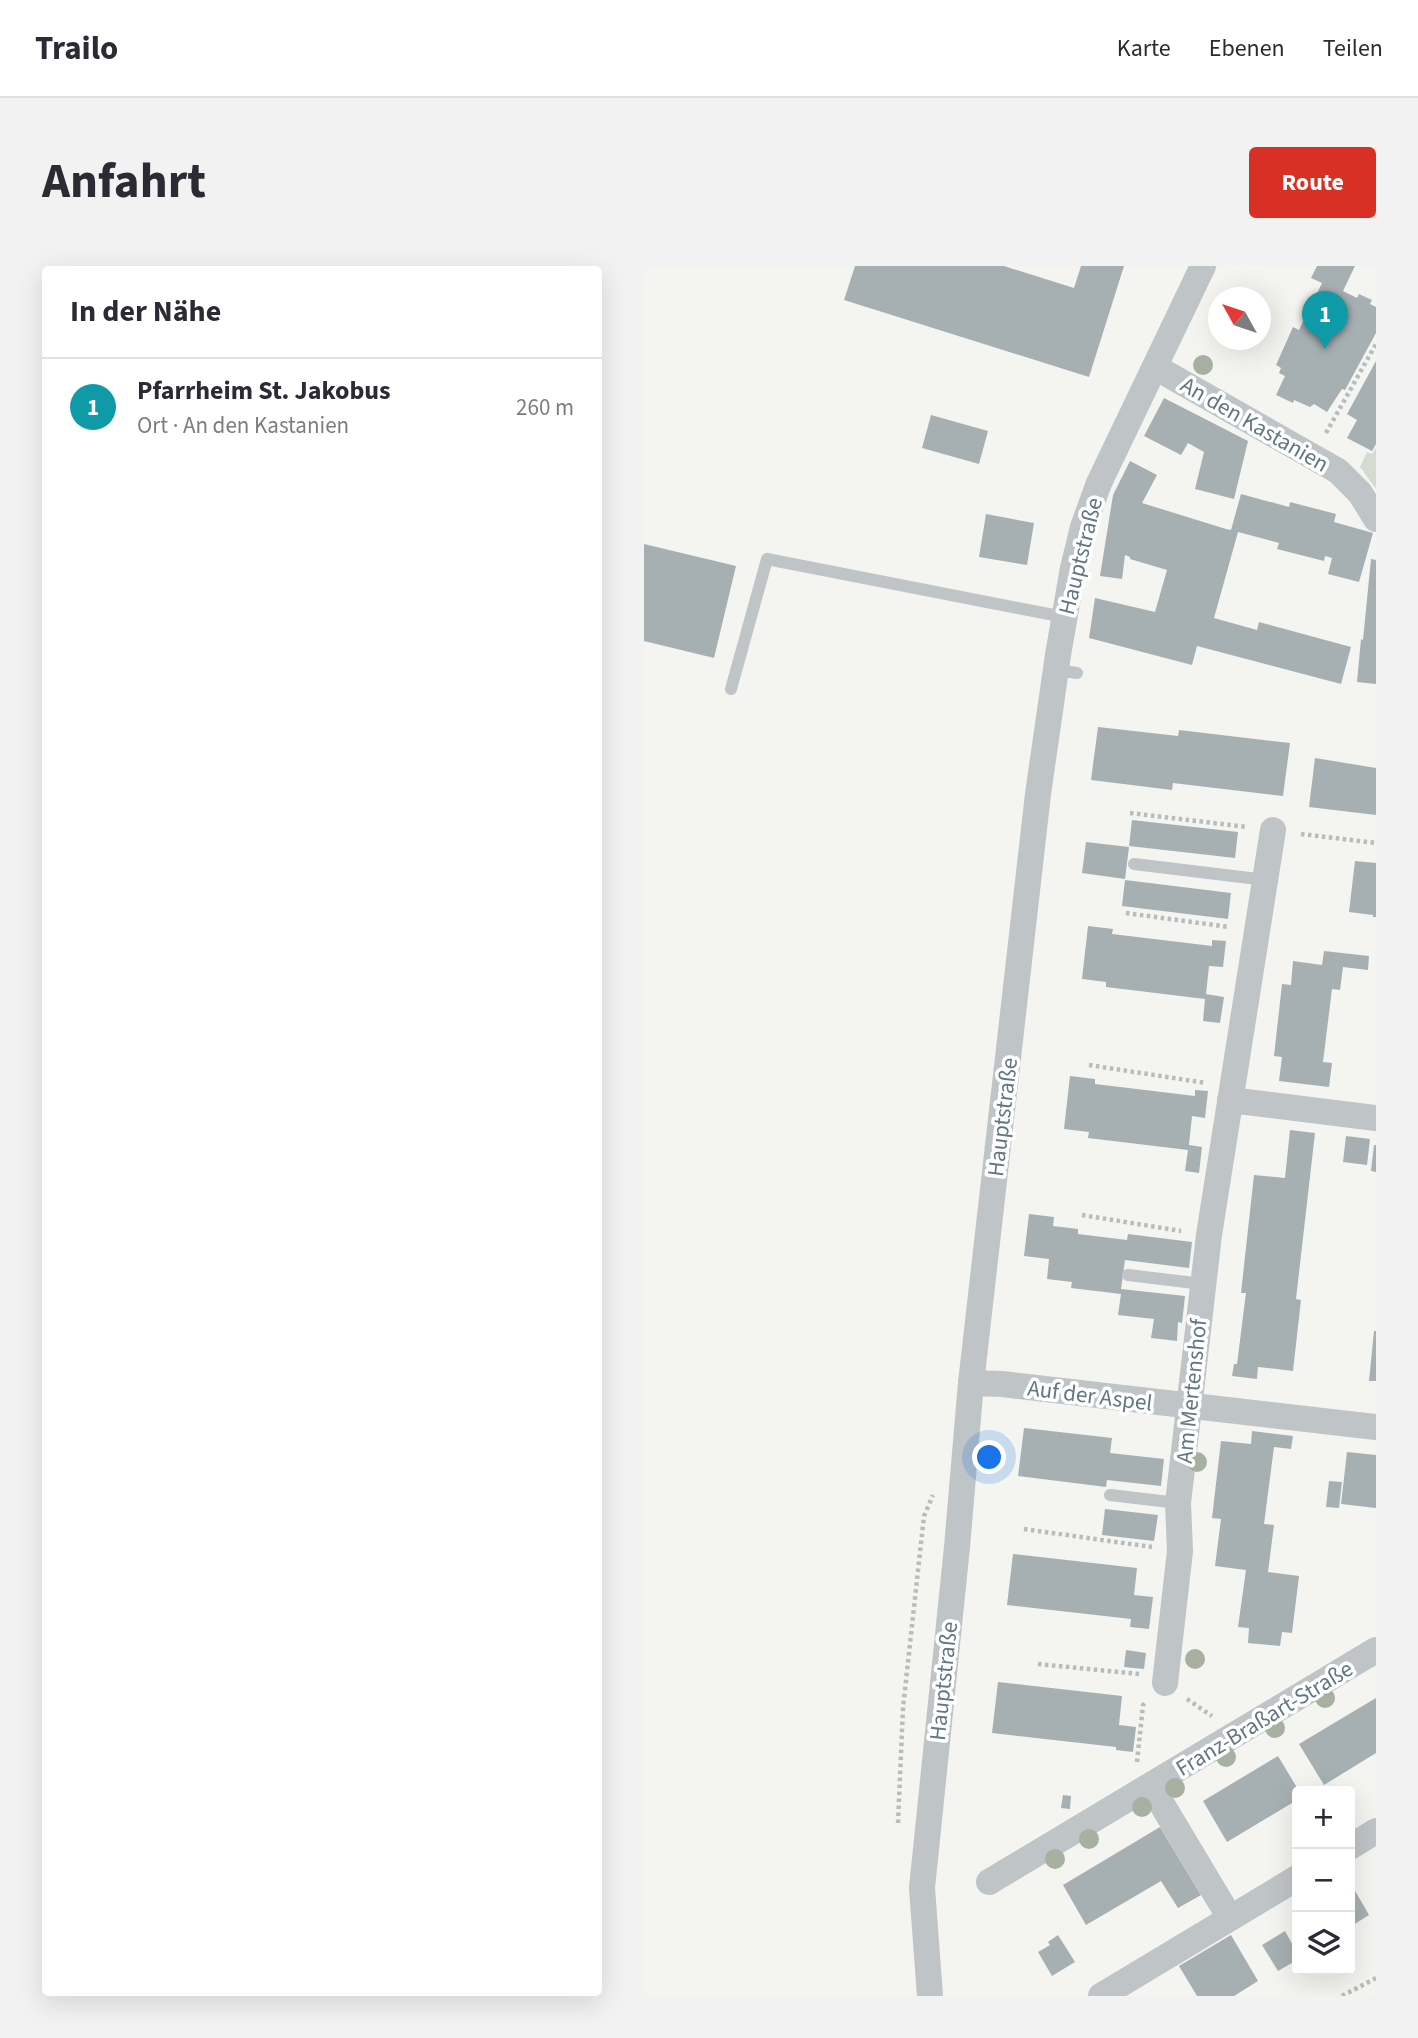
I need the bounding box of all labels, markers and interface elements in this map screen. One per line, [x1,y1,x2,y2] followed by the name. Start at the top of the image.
[35,25,118,72] text: Trailo
[1117,31,1171,66] text: Karte
[1209,31,1285,66] text: Ebenen
[1323,31,1383,66] text: Teilen
[42,147,206,217] text: Anfahrt
[1249,147,1376,218] button: Route
[1208,287,1271,350] north arrow
[70,290,221,333] text: In der Nähe
[1302,291,1348,349] pin: 1
[1175,369,1335,480] street label: An den Kastanien
[137,372,391,409] text: Pfarrheim St. Jakobus
[87,391,99,424] text: 1
[516,391,574,424] text: 260 m
[137,409,349,442] text: Ort · An den Kastanien
[1050,494,1111,618] street label: Hauptstraße
[979,1056,1026,1178] street label: Hauptstraße
[1168,1316,1216,1465] street label: Am Mertenshof
[1026,1371,1154,1420] street label: Auf der Aspel
[972,1440,1006,1474] your location
[921,1620,966,1742] street label: Hauptstraße
[1169,1652,1359,1784] street label: Franz-Braßart-Straße
[1292,1786,1355,1975] map controls
[1292,1786,1355,1849] button: +
[1292,1849,1355,1912] button: −
[1292,1912,1355,1975] button: layers

